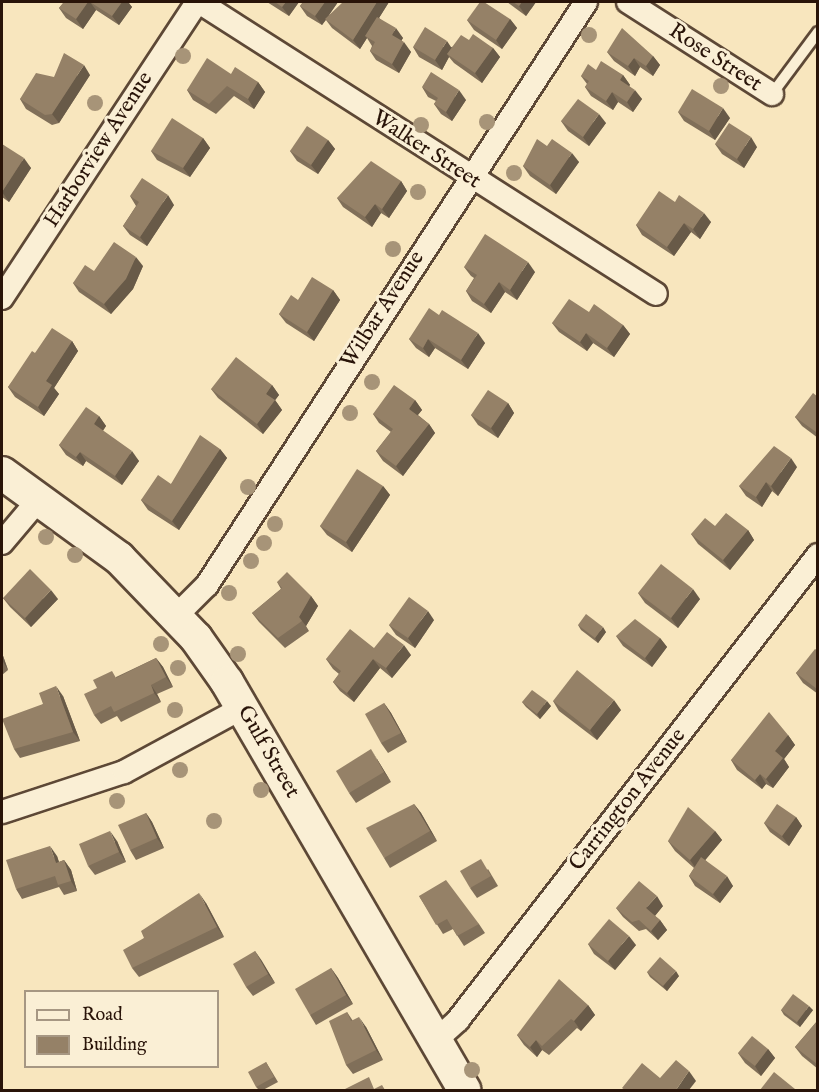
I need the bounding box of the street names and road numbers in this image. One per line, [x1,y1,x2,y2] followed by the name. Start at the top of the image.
[663,18,767,98] street label: Rose Street
[39,67,159,233] street label: Harborview Avenue
[367,105,485,195] street label: Walker Street
[335,247,431,373] street label: Wilbar Avenue
[231,701,305,803] street label: Gulf Street
[564,723,692,877] street label: Carrington Avenue

